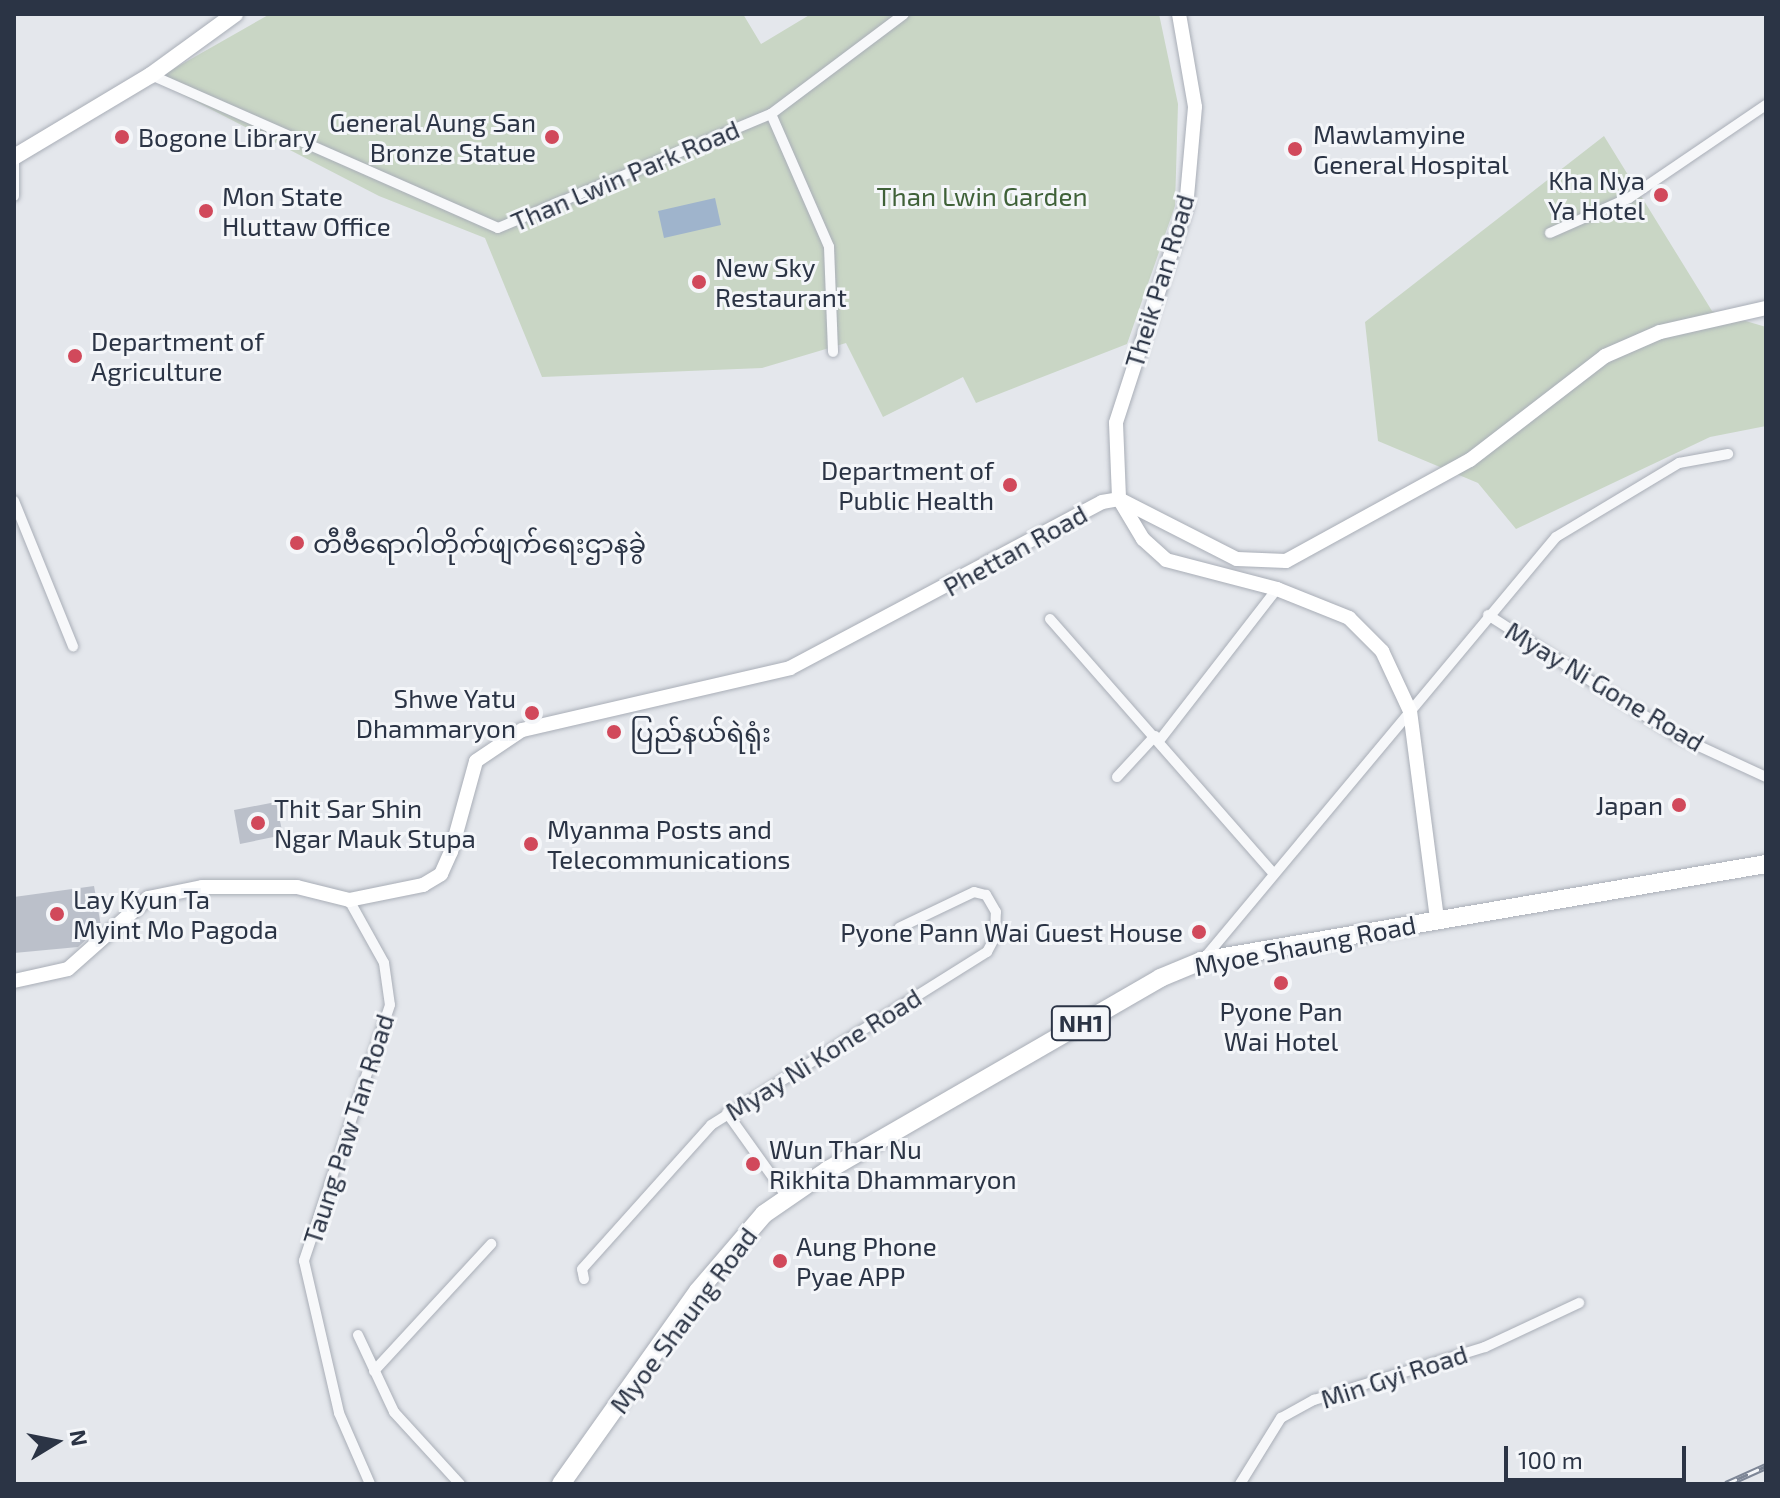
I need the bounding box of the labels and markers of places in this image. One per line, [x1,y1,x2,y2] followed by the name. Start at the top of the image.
[328,106,536,168] place label: General Aung San Bronze Statue
[1313,118,1509,180] place label: Mawlamyine General Hospital
[138,121,316,153] place label: Bogone Library
[113,128,131,146] marker: Bogone Library
[543,128,561,146] marker: General Aung San Bronze Statue
[1284,138,1306,160] marker: Mawlamyine General Hospital
[1548,164,1645,226] place label: Kha Nya Ya Hotel
[222,180,391,242] place label: Mon State Hluttaw Office
[1652,186,1670,204] marker: Kha Nya Ya Hotel
[197,202,215,220] marker: Mon State Hluttaw Office
[715,251,847,312] place label: New Sky Restaurant
[690,273,708,291] marker: New Sky Restaurant
[91,325,264,386] place label: Department of Agriculture
[66,347,84,365] marker: Department of Agriculture
[821,454,994,516] place label: Department of Public Health
[1001,476,1019,494] marker: Department of Public Health
[313,527,646,559] place label: တီဗီရောဂါတိုက်ဖျက်ရေးဌာနခွဲ
[288,534,306,552] marker: တီဗီရောဂါတိုက်ဖျက်ရေးဌာနခွဲ
[356,682,516,744] place label: Shwe Yatu Dhammaryon
[523,704,541,722] marker: Shwe Yatu Dhammaryon
[630,716,771,748] place label: ပြည်နယ်ရဲရုံး
[605,723,623,741] marker: ပြည်နယ်ရဲရုံး
[1595,789,1663,821] place label: Japan
[274,792,477,854] place label: Thit Sar Shin Ngar Mauk Stupa
[1670,796,1688,814] marker: Japan
[547,813,790,874] place label: Myanma Posts and Telecommunications
[249,814,267,832] marker: Thit Sar Shin Ngar Mauk Stupa
[522,835,540,853] marker: Myanma Posts and Telecommunications
[73,883,278,944] place label: Lay Kyun Ta Myint Mo Pagoda
[48,905,66,923] marker: Lay Kyun Ta Myint Mo Pagoda
[840,916,1183,948] place label: Pyone Pann Wai Guest House
[1190,923,1208,941] marker: Pyone Pann Wai Guest House
[1272,974,1290,992] marker: Pyone Pan Wai Hotel
[1219,995,1343,1056] place label: Pyone Pan Wai Hotel
[769,1133,1017,1194] place label: Wun Thar Nu Rikhita Dhammaryon
[744,1155,762,1173] marker: Wun Thar Nu Rikhita Dhammaryon
[796,1230,937,1292] place label: Aung Phone Pyae APP
[771,1252,789,1270] marker: Aung Phone Pyae APP

